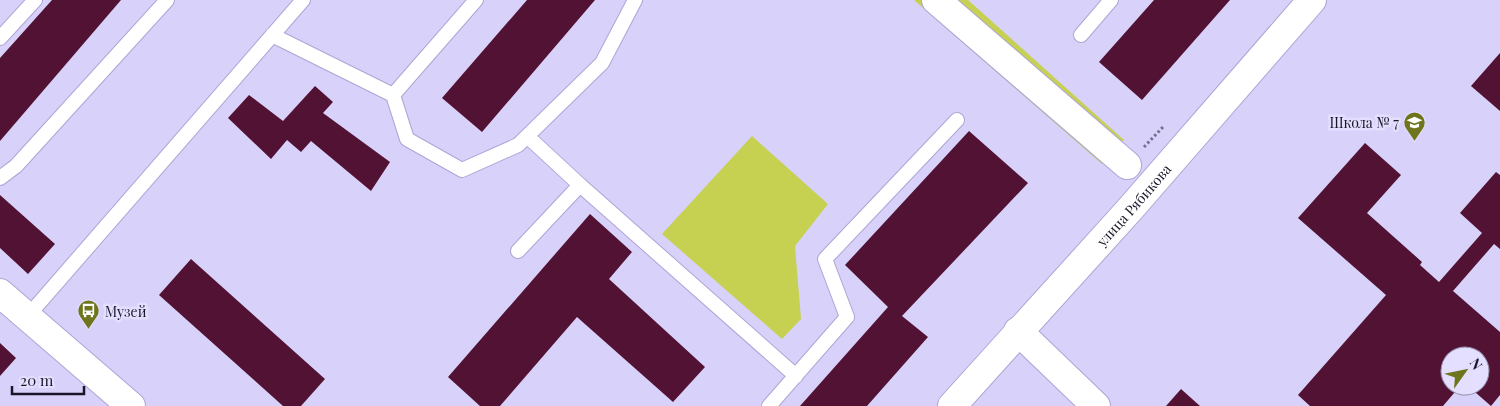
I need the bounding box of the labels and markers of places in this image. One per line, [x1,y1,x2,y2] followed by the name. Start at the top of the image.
[1403,110,1427,141] school or university icon: Школа № 7
[1329,113,1399,132] place label: Школа № 7
[77,299,101,330] bus stop icon: Музей
[105,302,147,321] place label: Музей

